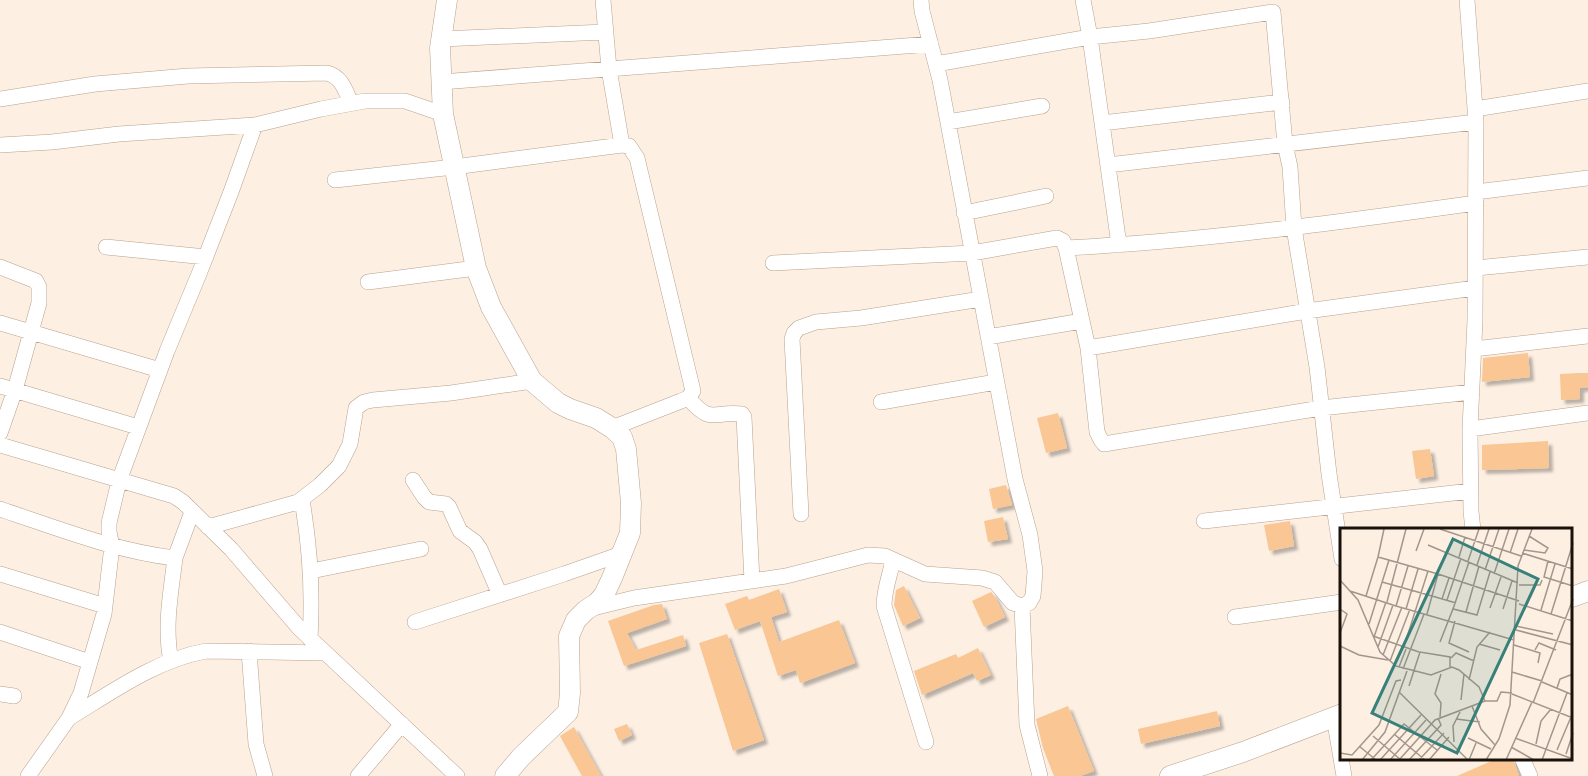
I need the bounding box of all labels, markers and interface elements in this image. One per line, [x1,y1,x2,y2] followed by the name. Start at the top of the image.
[1340,528,1573,761] inset map

